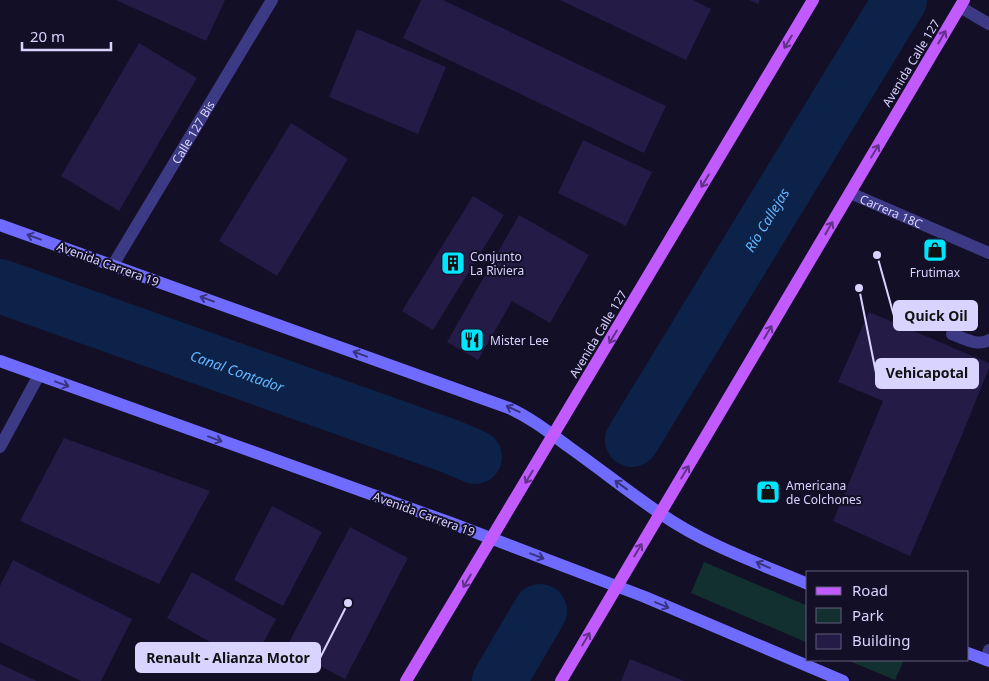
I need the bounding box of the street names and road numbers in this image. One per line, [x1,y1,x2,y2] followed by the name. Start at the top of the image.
[878,16,944,110] street label: Avenida Calle 127
[167,97,218,167] street label: Calle 127 Bis
[857,190,926,232] street label: Carrera 18C
[55,238,161,290] street label: Avenida Carrera 19
[565,287,631,381] street label: Avenida Calle 127
[371,488,477,540] street label: Avenida Carrera 19

